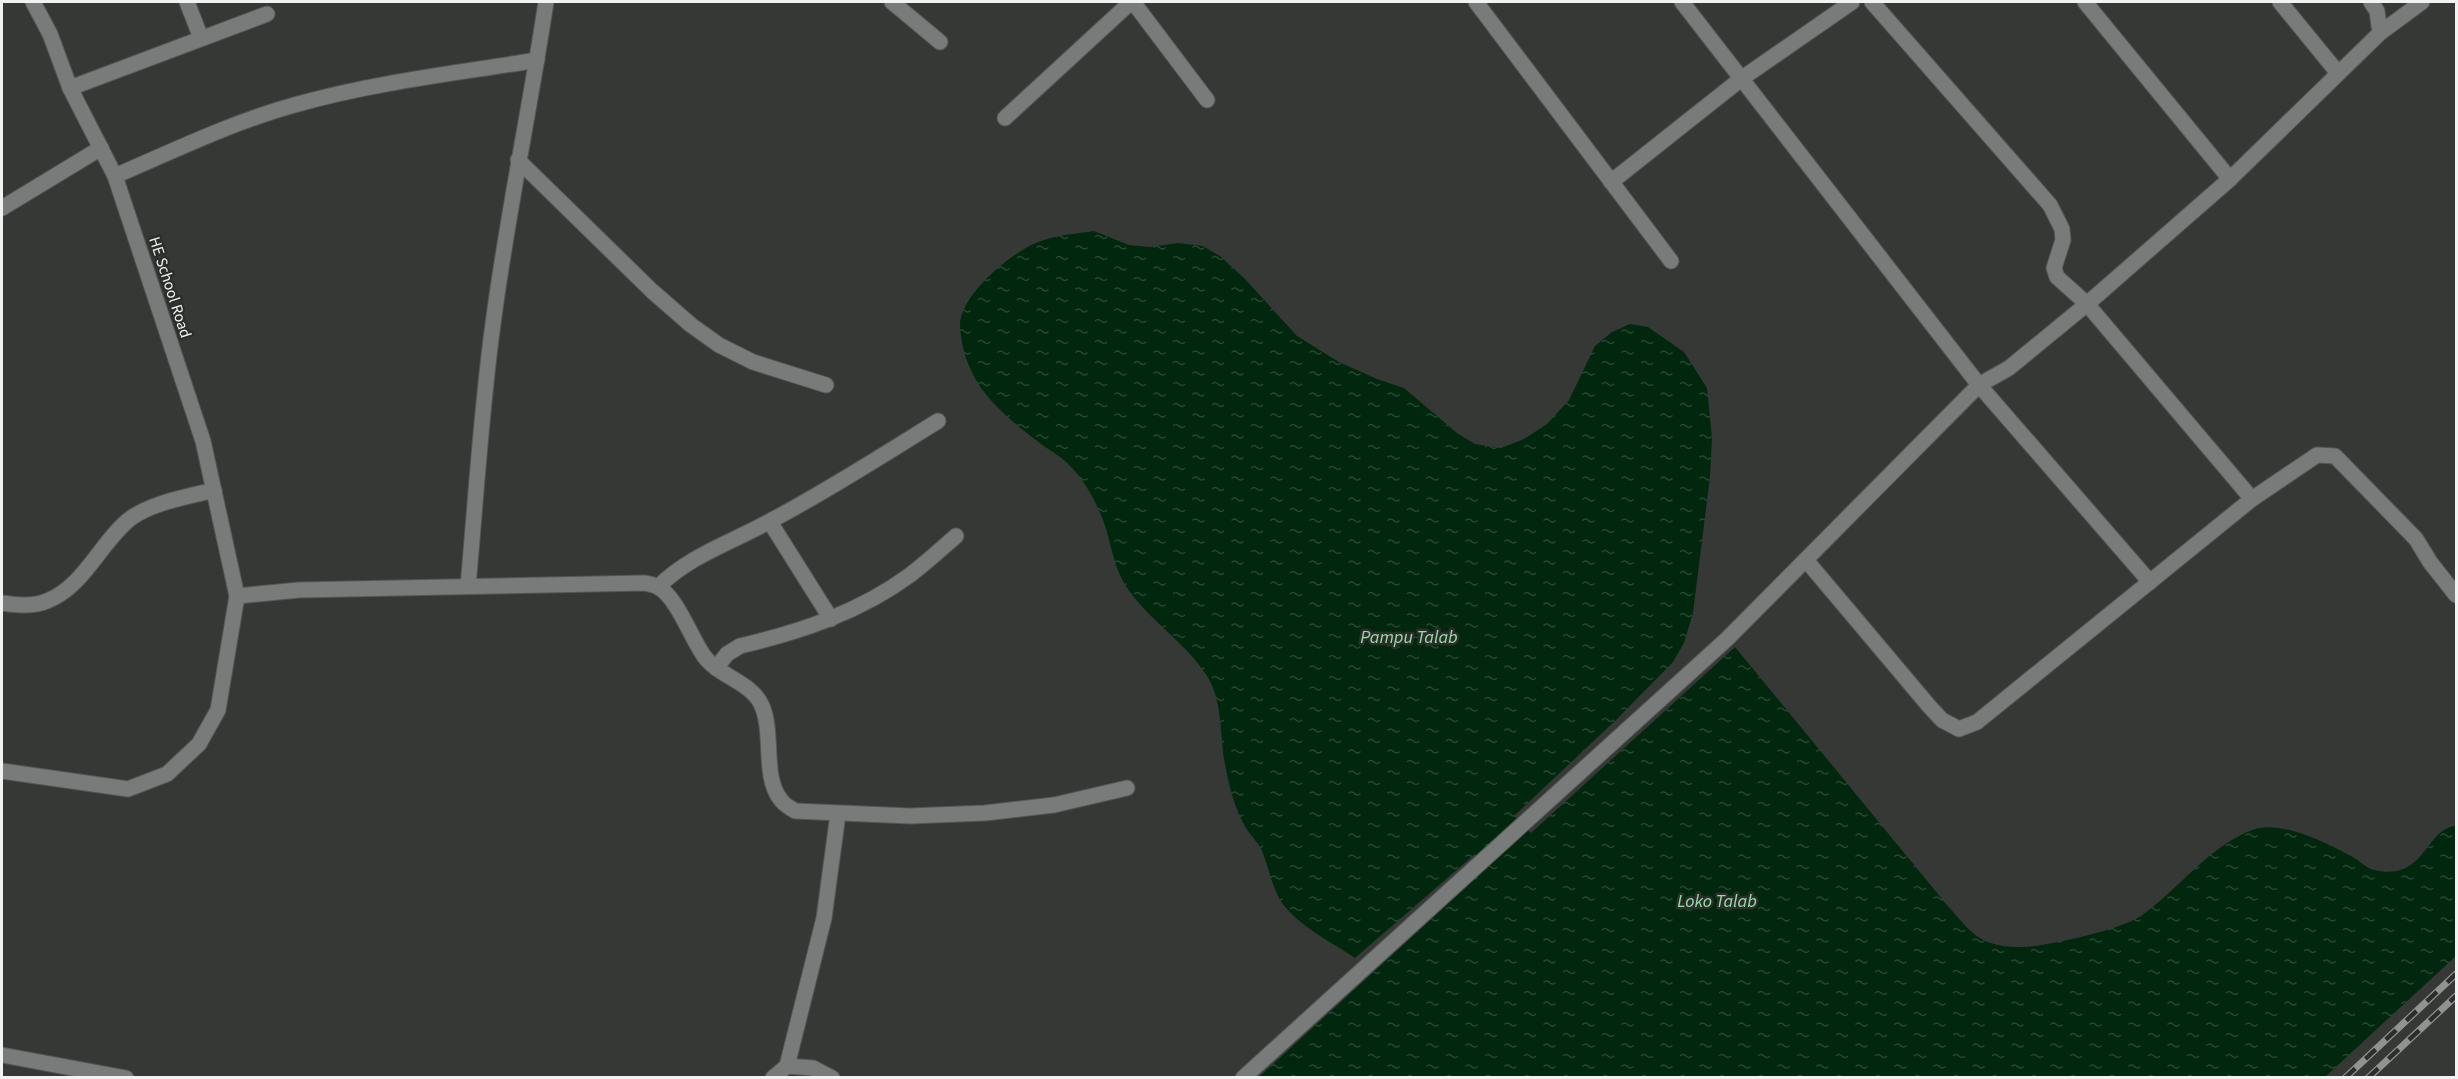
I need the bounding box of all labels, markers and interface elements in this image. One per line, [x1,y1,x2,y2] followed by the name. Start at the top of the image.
[143,234,197,341] street label: HE School Road
[1360,625,1458,650] water label: Pampu Talab
[1677,889,1757,914] water label: Loko Talab

